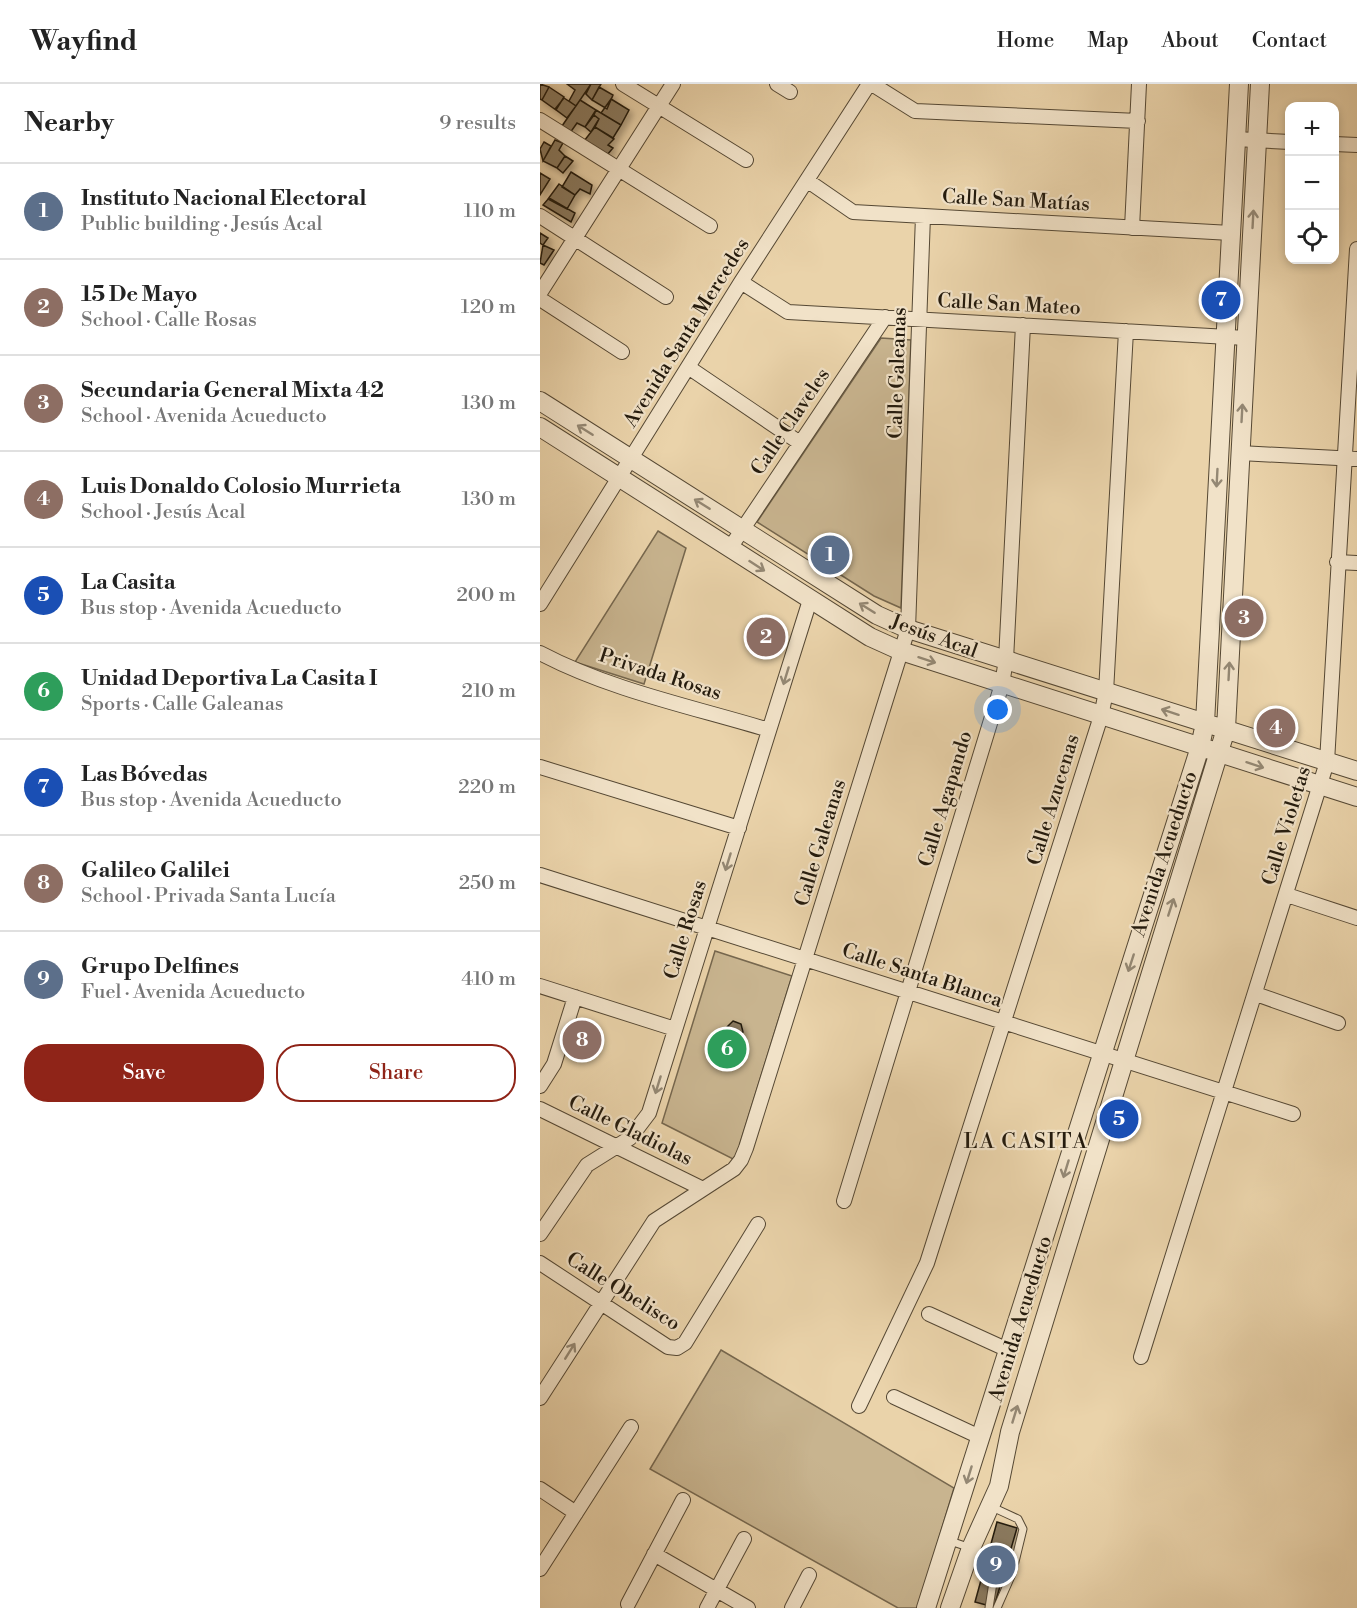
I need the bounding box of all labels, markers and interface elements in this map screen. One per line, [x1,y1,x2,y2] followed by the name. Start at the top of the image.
[30,24,138,59] text: Wayfind
[997,28,1054,54] text: Home
[1087,28,1129,54] text: Map
[1162,28,1219,54] text: About
[1252,28,1327,54] text: Contact
[1285,102,1339,264] map controls
[1285,102,1339,156] button: +
[24,107,114,139] text: Nearby
[439,111,516,136] text: 9 results
[1285,156,1339,210] button: −
[81,185,367,212] text: Instituto Nacional Electoral
[941,185,1091,217] street label: Calle San Matías
[39,199,48,224] text: 1
[464,199,516,224] text: 110 m
[1247,209,1258,229] one-way arrow
[1285,210,1339,264] button: locate
[81,212,323,237] text: Public building · Jesús Acal
[618,234,755,433] street label: Avenida Santa Mercedes
[1202,278,1240,322] pin: 7
[81,281,197,308] text: 15 De Mayo
[937,289,1081,321] street label: Calle San Mateo
[37,295,50,320] text: 2
[461,295,516,320] text: 120 m
[883,307,913,439] street label: Calle Galeanas
[81,308,257,333] text: School · Calle Rosas
[746,364,836,480] street label: Calle Claveles
[81,377,384,404] text: Secundaria General Mixta 42
[37,391,50,416] text: 3
[461,391,516,416] text: 130 m
[81,404,327,429] text: School · Avenida Acueducto
[1237,404,1248,424] one-way arrow
[577,424,594,436] one-way arrow
[1211,467,1222,487] one-way arrow
[81,473,401,500] text: Luis Donaldo Colosio Murrieta
[37,487,50,512] text: 4
[461,487,516,512] text: 130 m
[694,498,711,510] one-way arrow
[81,500,245,525] text: School · Jesús Acal
[810,532,850,578] pin: 1
[748,560,765,572] one-way arrow
[81,569,176,596] text: La Casita
[37,583,50,608] text: 5
[456,583,516,608] text: 200 m
[81,596,342,621] text: Bus stop · Avenida Acueducto
[1224,596,1264,640] pin: 3
[859,602,876,614] one-way arrow
[886,609,981,664] street label: Jesús Acal
[746,614,786,660] pin: 2
[596,643,724,707] street label: Privada Rosas
[917,655,936,666] one-way arrow
[1224,661,1235,681] one-way arrow
[81,665,378,692] text: Unidad Deportiva La Casita I
[780,666,791,685] one-way arrow
[37,679,50,704] text: 6
[461,679,516,704] text: 210 m
[81,692,284,717] text: Sports · Calle Galeanas
[983,695,1012,724] your location
[1161,706,1180,717] one-way arrow
[1256,706,1296,750] pin: 4
[913,728,979,870] street label: Calle Agapando
[1022,731,1086,869] street label: Calle Azucenas
[1245,760,1264,771] one-way arrow
[81,761,208,788] text: Las Bóvedas
[1257,763,1317,889] street label: Calle Violetas
[1126,768,1204,941] street label: Avenida Acueducto
[38,775,49,800] text: 7
[458,775,516,800] text: 220 m
[790,776,852,910] street label: Calle Galeanas
[81,788,342,813] text: Bus stop · Avenida Acueducto
[722,852,733,871] one-way arrow
[81,857,230,884] text: Galileo Galilei
[37,871,50,896] text: 8
[459,871,516,896] text: 250 m
[659,877,713,983] street label: Calle Rosas
[81,884,336,909] text: School · Privada Santa Lucía
[1167,898,1178,917] one-way arrow
[839,938,1006,1014] street label: Calle Santa Blanca
[81,953,239,980] text: Grupo Delfines
[1125,953,1136,972] one-way arrow
[37,967,50,992] text: 9
[461,967,516,992] text: 410 m
[81,980,305,1005] text: Fuel · Avenida Acueducto
[562,1018,602,1062] pin: 8
[708,1026,747,1072] pin: 6
[24,1044,264,1102] button: Save
[276,1044,516,1102] button: Share
[652,1075,663,1094] one-way arrow
[564,1090,696,1172] street label: Calle Gladiolas
[1100,1096,1138,1142] pin: 5
[963,1129,1089,1155] district label: LA CASITA
[1059,1159,1070,1178] one-way arrow
[984,1233,1058,1406] street label: Avenida Acueducto
[561,1247,685,1337] street label: Calle Obelisco
[564,1343,576,1359] one-way arrow
[1010,1405,1021,1424] one-way arrow
[963,1465,974,1484] one-way arrow
[976,1542,1016,1588] pin: 9

